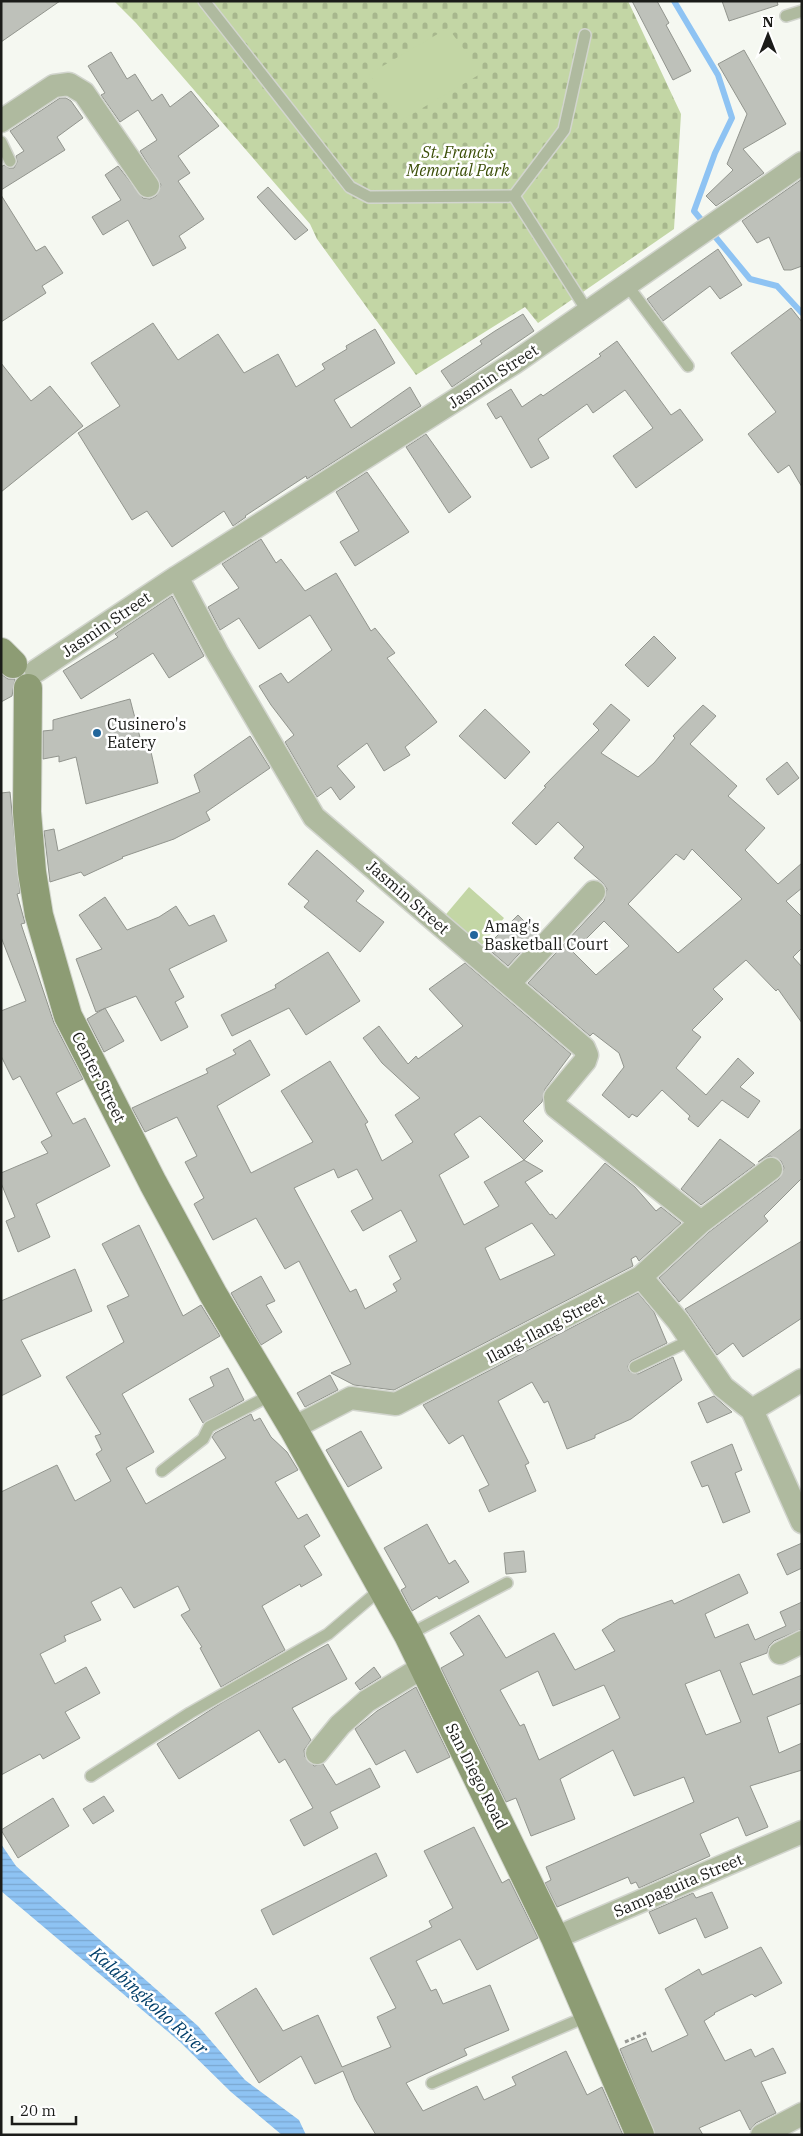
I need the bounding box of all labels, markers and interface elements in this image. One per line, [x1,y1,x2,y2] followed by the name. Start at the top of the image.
[743,10,793,60] north arrow
[762,13,774,31] text: N
[405,142,510,180] park label: St. Francis Memorial Park
[444,339,542,412] street label: Jasmin Street
[58,587,155,661] street label: Jasmin Street
[107,714,186,752] place label: Cusinero's Eatery
[91,727,103,739] marker: Cusinero's Eatery
[363,856,454,939] street label: Jasmin Street
[484,916,609,954] place label: Amag's Basketball Court
[468,929,480,941] marker: Amag's Basketball Court
[68,1028,131,1126] street label: Center Street
[482,1288,608,1368] street label: Ilang-Ilang Street
[442,1720,512,1833] street label: San Diego Road
[610,1849,746,1921] street label: Sampaguita Street
[85,1941,214,2060] water label: Kalabingkoho River
[12,2094,76,2126] scale bar
[20,2101,56,2120] text: 20 m

